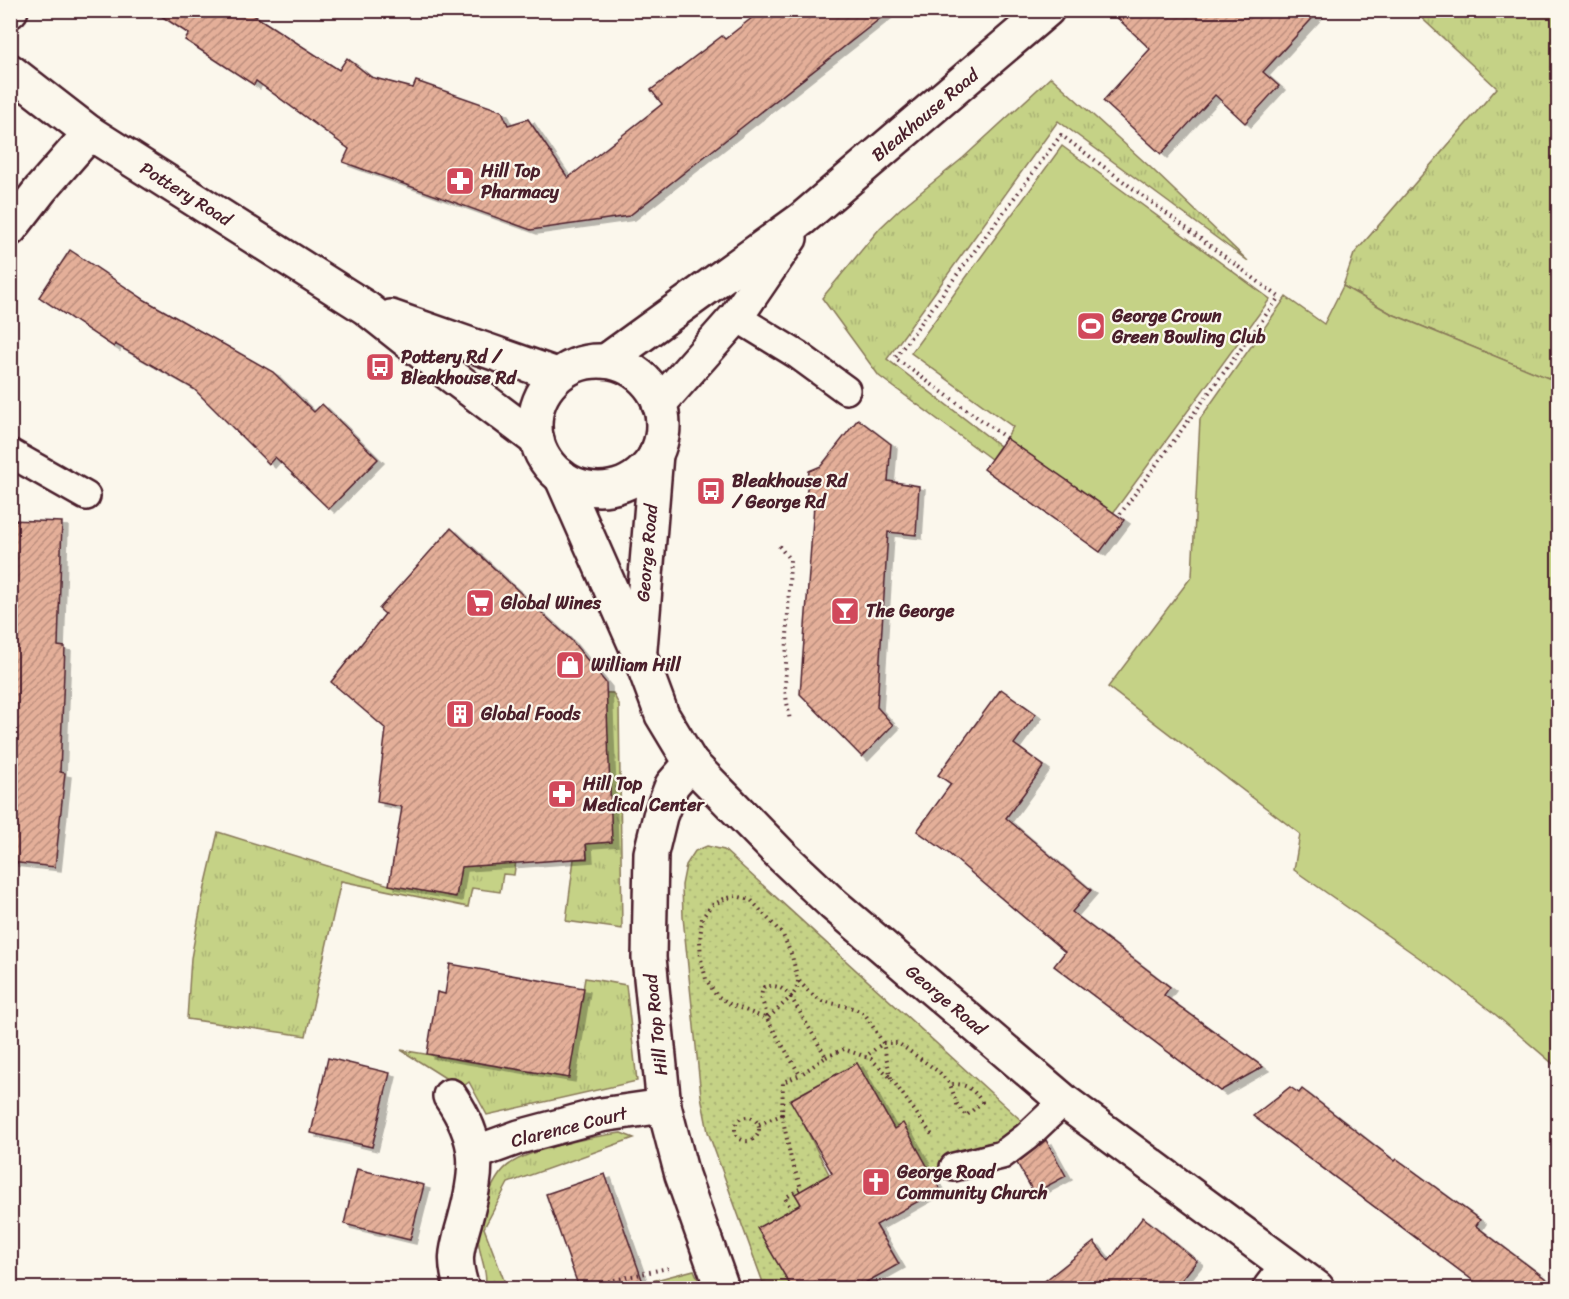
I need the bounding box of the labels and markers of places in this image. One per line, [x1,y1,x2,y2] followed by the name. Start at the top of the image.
[480,155,560,208] place label: Hill Top Pharmacy
[444,165,476,197] pharmacy icon: Hill Top Pharmacy
[1111,300,1266,353] place label: George Crown Green Bowling Club
[1075,310,1107,342] sports icon: George Crown Green Bowling Club
[401,341,517,394] place label: Pottery Rd / Bleakhouse Rd
[364,351,396,383] bus stop icon: Pottery Rd / Bleakhouse Rd
[731,465,848,518] place label: Bleakhouse Rd / George Rd
[695,475,727,507] bus stop icon: Bleakhouse Rd / George Rd
[464,587,496,619] supermarket icon: Global Wines
[500,587,602,619] place label: Global Wines
[829,595,861,627] bar icon: The George
[866,595,955,627] place label: The George
[554,649,586,681] shop icon: William Hill
[591,649,681,681] place label: William Hill
[444,698,476,730] building icon: Global Foods
[480,698,581,730] place label: Global Foods
[582,768,706,821] place label: Hill Top Medical Center
[546,778,578,810] pharmacy icon: Hill Top Medical Center
[896,1156,1048,1209] place label: George Road Community Church
[860,1166,892,1198] church icon: George Road Community Church

